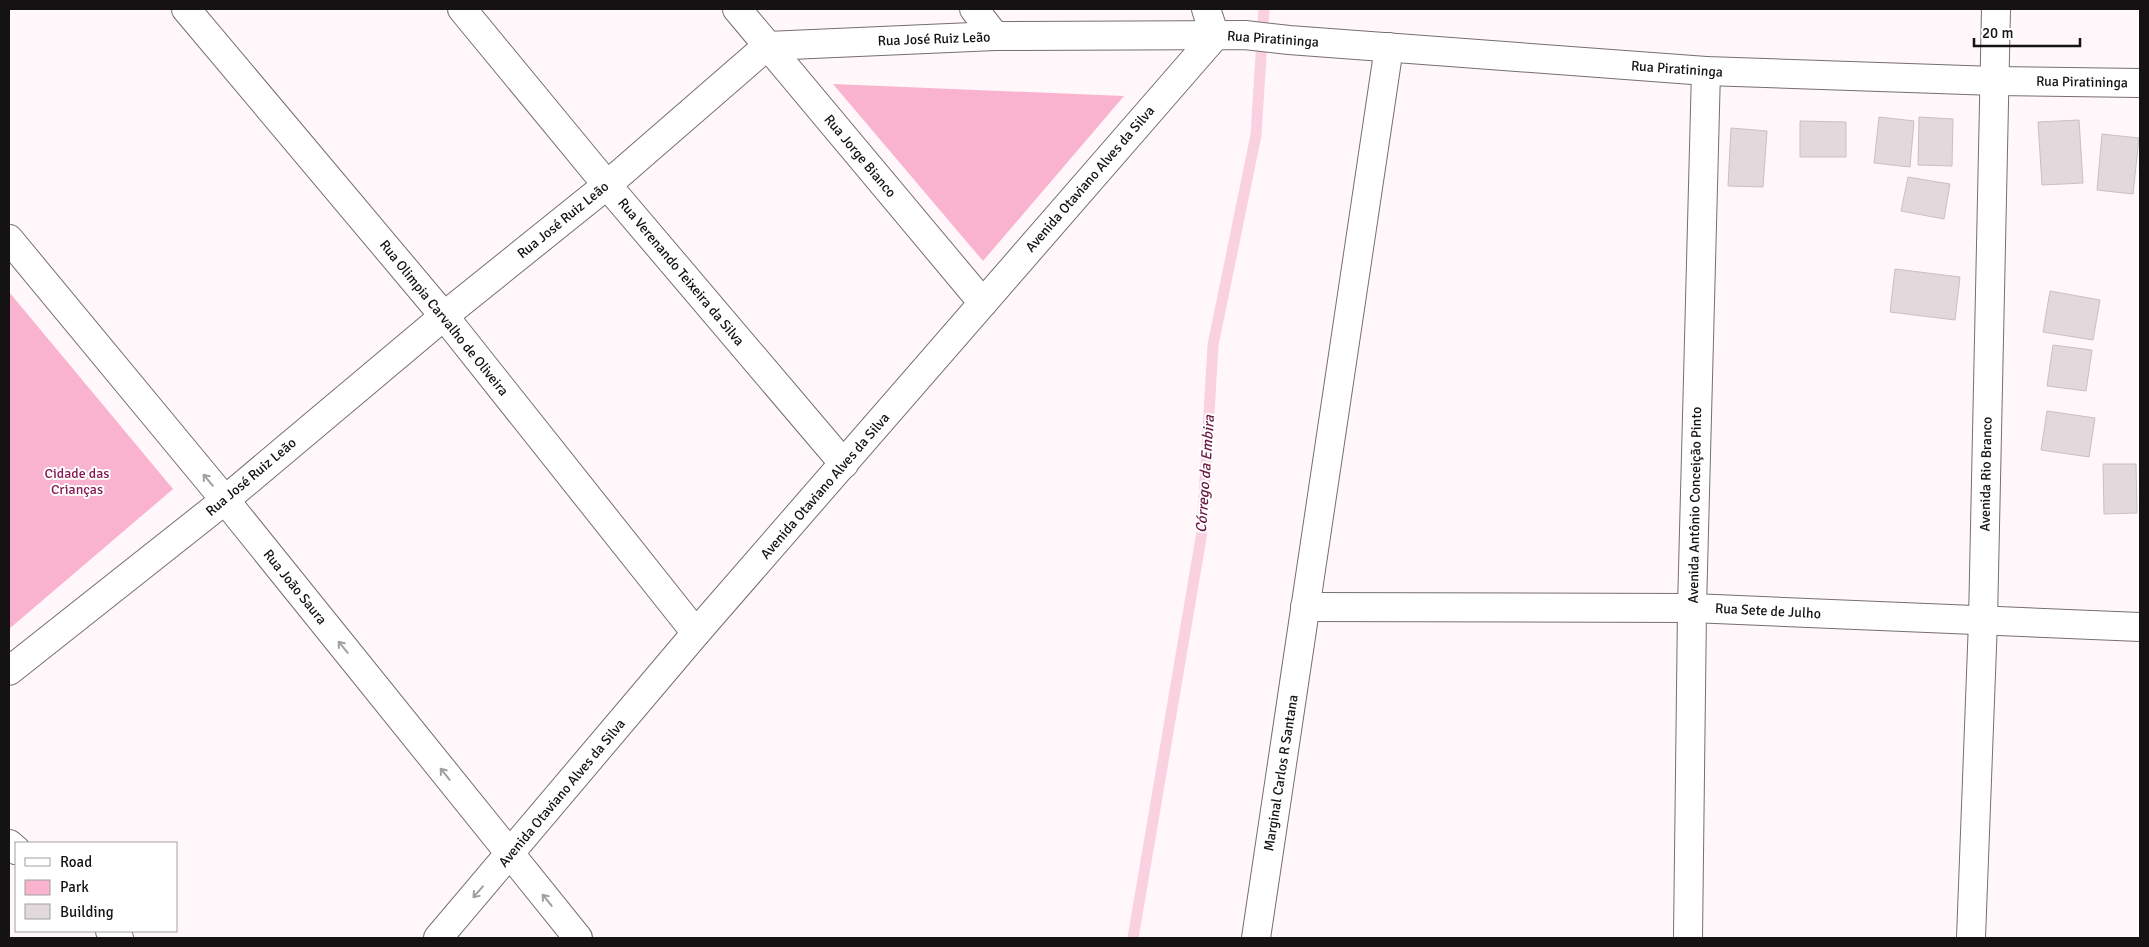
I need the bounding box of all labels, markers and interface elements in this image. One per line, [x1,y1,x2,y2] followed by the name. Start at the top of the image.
[1974,15,2080,47] scale bar
[1982,24,2013,42] text: 20 m
[1226,27,1320,51] street label: Rua Piratininga
[877,29,991,49] street label: Rua José Ruiz Leão
[1630,57,1724,81] street label: Rua Piratininga
[2036,73,2128,91] street label: Rua Piratininga
[1022,102,1158,256] street label: Avenida Otaviano Alves da Silva
[820,111,900,201] street label: Rua Jorge Bianco
[514,178,612,262] street label: Rua José Ruiz Leão
[614,195,748,349] street label: Rua Verenando Teixeira da Silva
[376,237,512,399] street label: Rua Olimpia Carvalho de Oliveira
[1685,407,1705,603] street label: Avenida Antônio Conceição Pinto
[757,409,893,563] street label: Avenida Otaviano Alves da Silva
[1192,414,1218,534] water label: Córrego da Embira
[1976,416,1996,532] street label: Avenida Rio Branco
[202,434,300,520] street label: Rua José Ruiz Leão
[45,465,109,498] park label: Cidade das Crianças
[203,473,214,486] one-way arrow
[260,546,330,628] street label: Rua João Saura
[1715,600,1821,622] street label: Rua Sete de Julho
[338,641,349,654] one-way arrow
[1260,693,1302,853] street label: Marginal Carlos R Santana
[495,716,629,870] street label: Avenida Otaviano Alves da Silva
[440,767,450,781] one-way arrow
[15,842,178,932] legend
[60,853,92,871] text: Road
[60,878,89,896] text: Park
[473,885,484,898] one-way arrow
[541,894,552,907] one-way arrow
[60,903,114,921] text: Building

